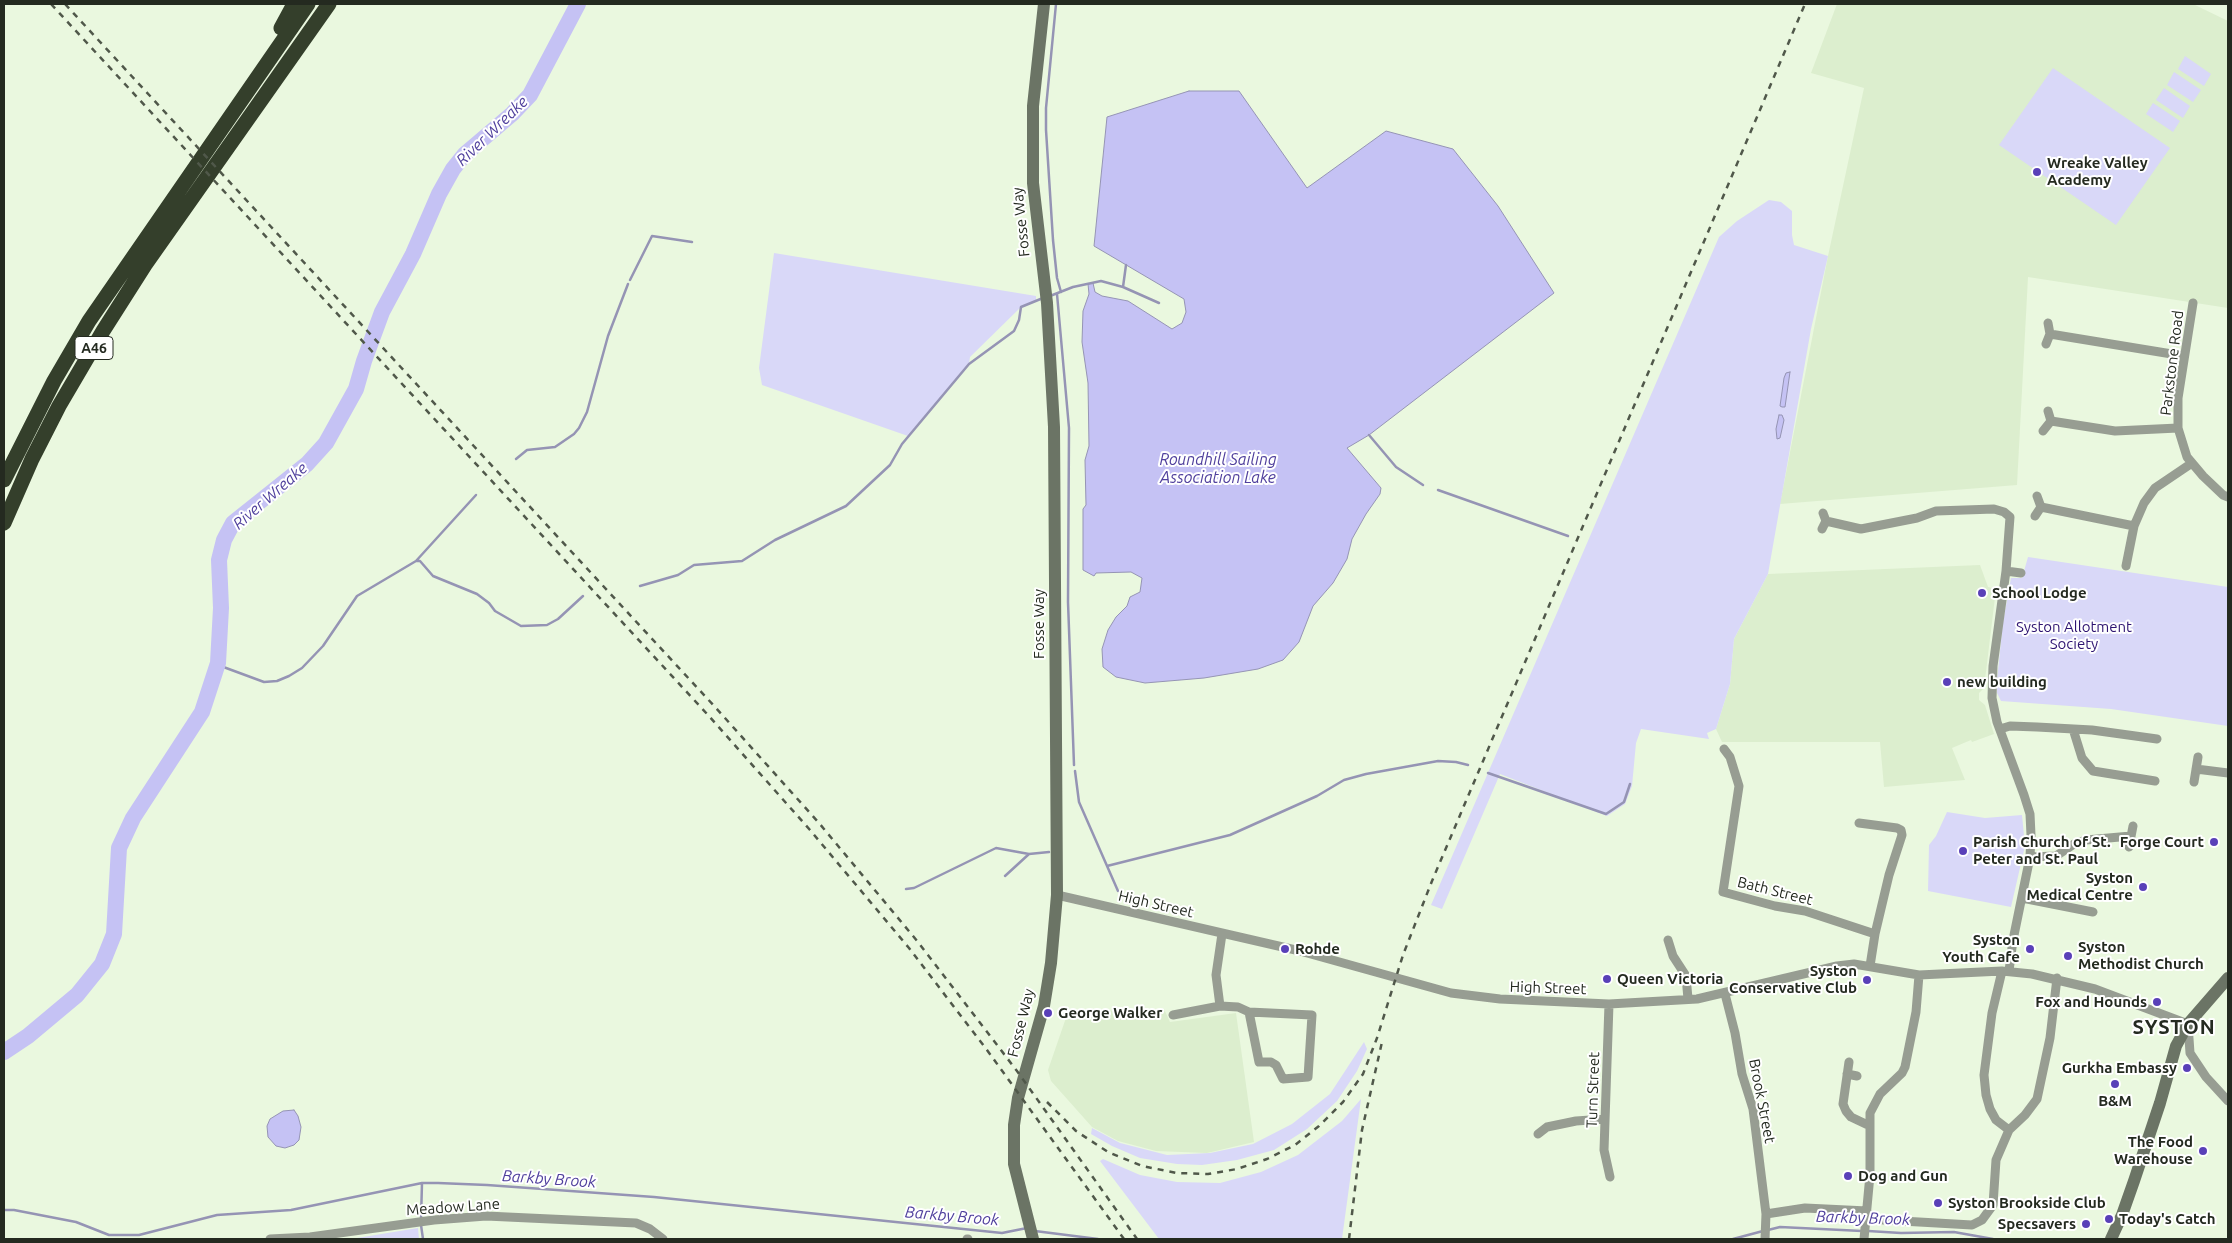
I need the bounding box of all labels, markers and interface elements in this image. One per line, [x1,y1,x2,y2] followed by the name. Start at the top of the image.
[452,92,532,170] water label: River Wreake
[2047,154,2148,189] place label: Wreake Valley Academy
[2031,166,2043,178] marker: Wreake Valley Academy
[1008,186,1034,258] street label: Fosse Way
[2157,309,2187,417] street label: Parkstone Road
[75,336,113,359] road number: A46
[1159,450,1277,488] water label: Roundhill Sailing Association Lake
[229,459,311,533] water label: River Wreake
[1992,584,2087,602] place label: School Lodge
[1976,587,1988,599] marker: School Lodge
[1030,589,1048,659] street label: Fosse Way
[2016,618,2132,653] park label: Syston Allotment Society
[1957,673,2047,691] place label: new building
[1941,676,1953,688] marker: new building
[1973,833,2111,868] place label: Parish Church of St. Peter and St. Paul
[2120,833,2204,851] place label: Forge Court
[2208,836,2220,848] marker: Forge Court
[1957,845,1969,857] marker: Parish Church of St. Peter and St. Paul
[2027,869,2133,904] place label: Syston Medical Centre
[1735,873,1815,909] street label: Bath Street
[2137,881,2149,893] marker: Syston Medical Centre
[1117,887,1195,921] street label: High Street
[1942,931,2020,966] place label: Syston Youth Cafe
[2078,938,2204,973] place label: Syston Methodist Church
[1295,940,1340,958] place label: Rohde
[1279,943,1291,955] marker: Rohde
[2024,943,2036,955] marker: Syston Youth Cafe
[2062,950,2074,962] marker: Syston Methodist Church
[1729,962,1857,997] place label: Syston Conservative Club
[1617,970,1723,988] place label: Queen Victoria
[1601,973,1613,985] marker: Queen Victoria
[1861,974,1873,986] marker: Syston Conservative Club
[1509,978,1587,998] street label: High Street
[1004,987,1038,1059] street label: Fosse Way
[2035,993,2147,1011] place label: Fox and Hounds
[2151,996,2163,1008] marker: Fox and Hounds
[1058,1004,1162,1022] place label: George Walker
[1042,1007,1054,1019] marker: George Walker
[2132,1015,2216,1039] district label: SYSTON
[1583,1052,1603,1128] street label: Turn Street
[1745,1057,1779,1145] street label: Brook Street
[2062,1059,2177,1077] place label: Gurkha Embassy
[2181,1062,2193,1074] marker: Gurkha Embassy
[2109,1078,2121,1090] marker: B&M
[2098,1092,2132,1110] place label: B&M
[2114,1133,2193,1168] place label: The Food Warehouse
[2197,1145,2209,1157] marker: The Food Warehouse
[501,1166,597,1192] water label: Barkby Brook
[1858,1167,1948,1185] place label: Dog and Gun
[1842,1170,1854,1182] marker: Dog and Gun
[1948,1194,2106,1212] place label: Syston Brookside Club
[406,1195,500,1219] street label: Meadow Lane
[1932,1197,1944,1209] marker: Syston Brookside Club
[904,1202,1000,1230] water label: Barkby Brook
[1816,1207,1910,1229] water label: Barkby Brook
[2119,1210,2215,1228] place label: Today's Catch
[2103,1213,2115,1225] marker: Today's Catch
[1998,1215,2076,1233] place label: Specsavers
[2080,1218,2092,1230] marker: Specsavers

